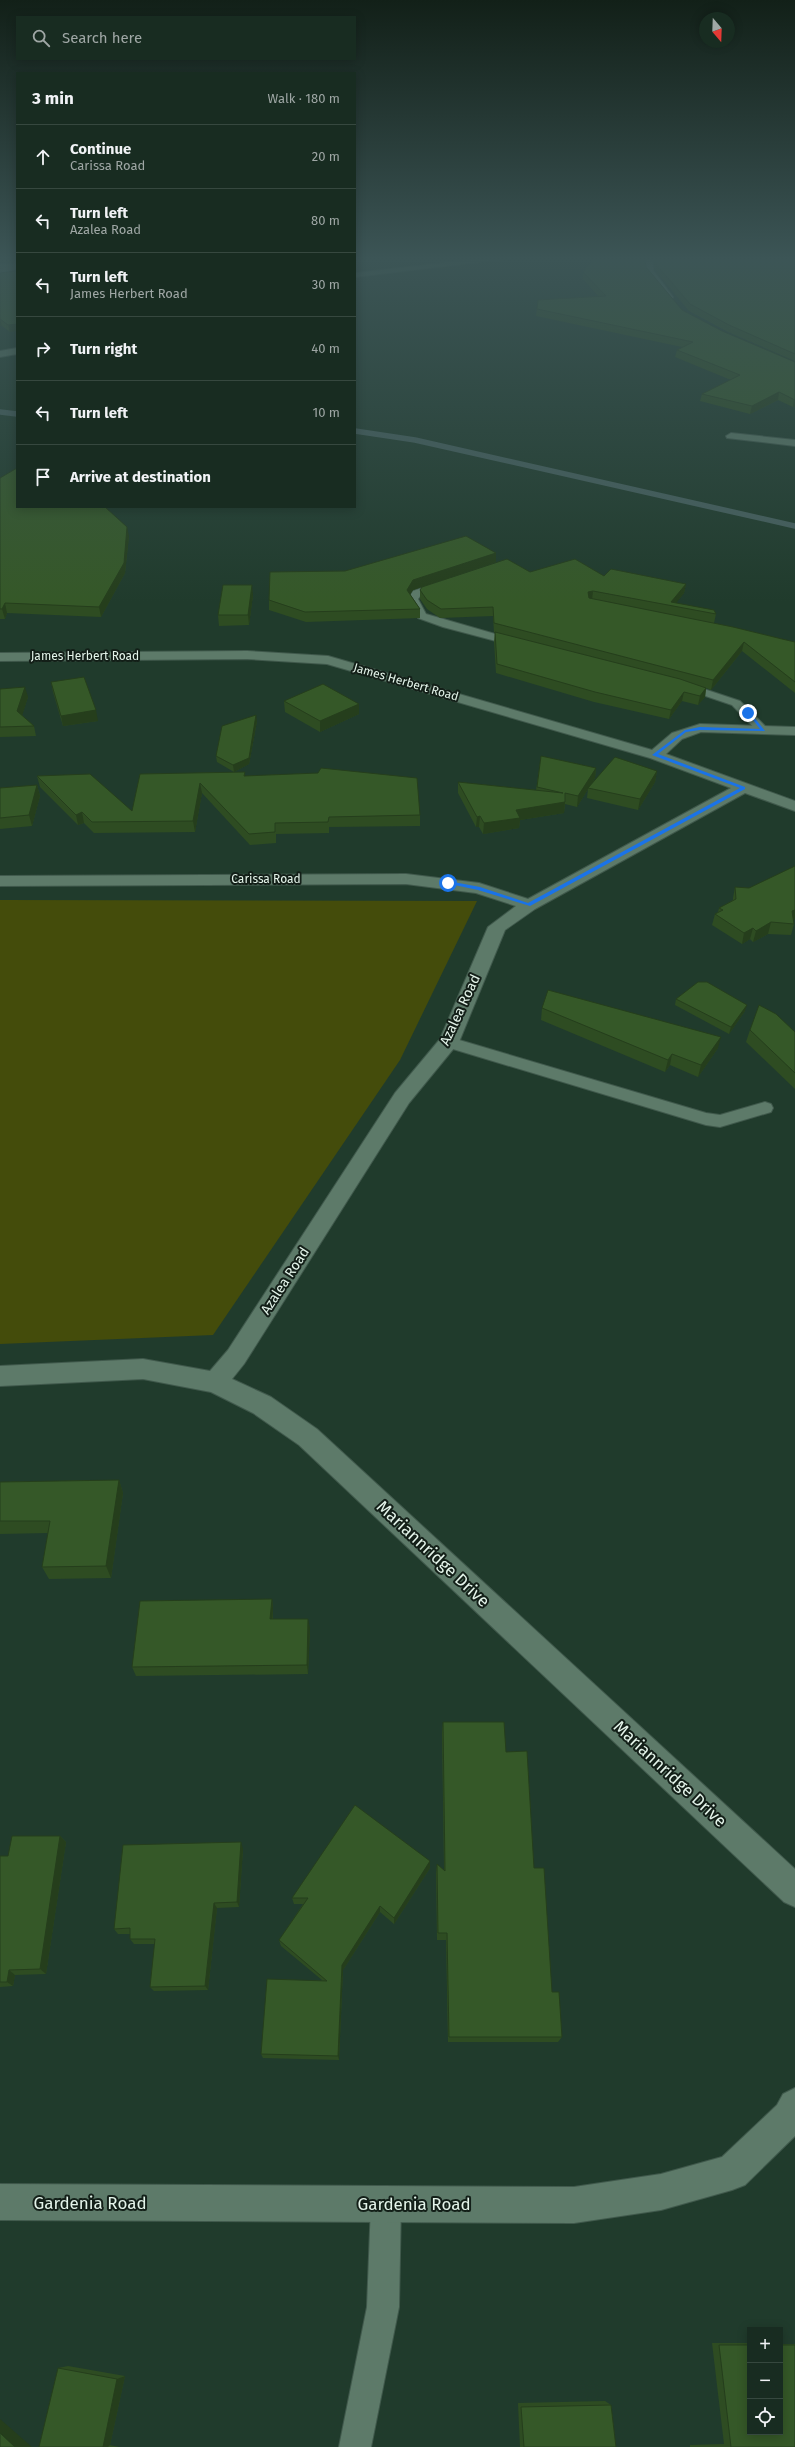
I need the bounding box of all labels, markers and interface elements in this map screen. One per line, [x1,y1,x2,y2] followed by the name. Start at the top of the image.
[699,12,735,48] north arrow
[16,16,356,60] search box
[30,27,52,49] icon: search
[62,29,142,47] text: Search here
[32,88,74,109] text: 3 min
[268,91,340,106] text: Walk · 180 m
[70,140,131,158] text: Continue
[32,146,54,168] icon: ahead
[312,149,340,164] text: 20 m
[70,158,145,173] text: Carissa Road
[70,204,128,222] text: Turn left
[32,210,54,232] icon: left
[311,213,340,228] text: 80 m
[70,222,141,237] text: Azalea Road
[70,268,128,286] text: Turn left
[32,274,54,296] icon: left
[312,277,340,292] text: 30 m
[70,286,188,301] text: James Herbert Road
[32,338,54,360] icon: right
[70,340,137,358] text: Turn right
[311,341,340,356] text: 40 m
[32,402,54,424] icon: left
[70,404,128,422] text: Turn left
[313,405,340,420] text: 10 m
[32,466,54,488] icon: arrive
[70,468,211,486] text: Arrive at destination
[31,649,139,663] street label: James Herbert Road
[352,660,460,704] street label: James Herbert Road
[739,704,757,722] route end
[231,872,301,886] street label: Carissa Road
[439,874,457,892] route start
[436,972,484,1048] street label: Azalea Road
[257,1244,313,1318] street label: Azalea Road
[372,1496,494,1612] street label: Mariannridge Drive
[609,1716,731,1832] street label: Mariannridge Drive
[33,2193,147,2214] street label: Gardenia Road
[357,2194,471,2215] street label: Gardenia Road
[747,2327,783,2435] map controls
[747,2327,783,2363] button: +
[747,2363,783,2399] button: −
[747,2399,783,2435] button: locate

